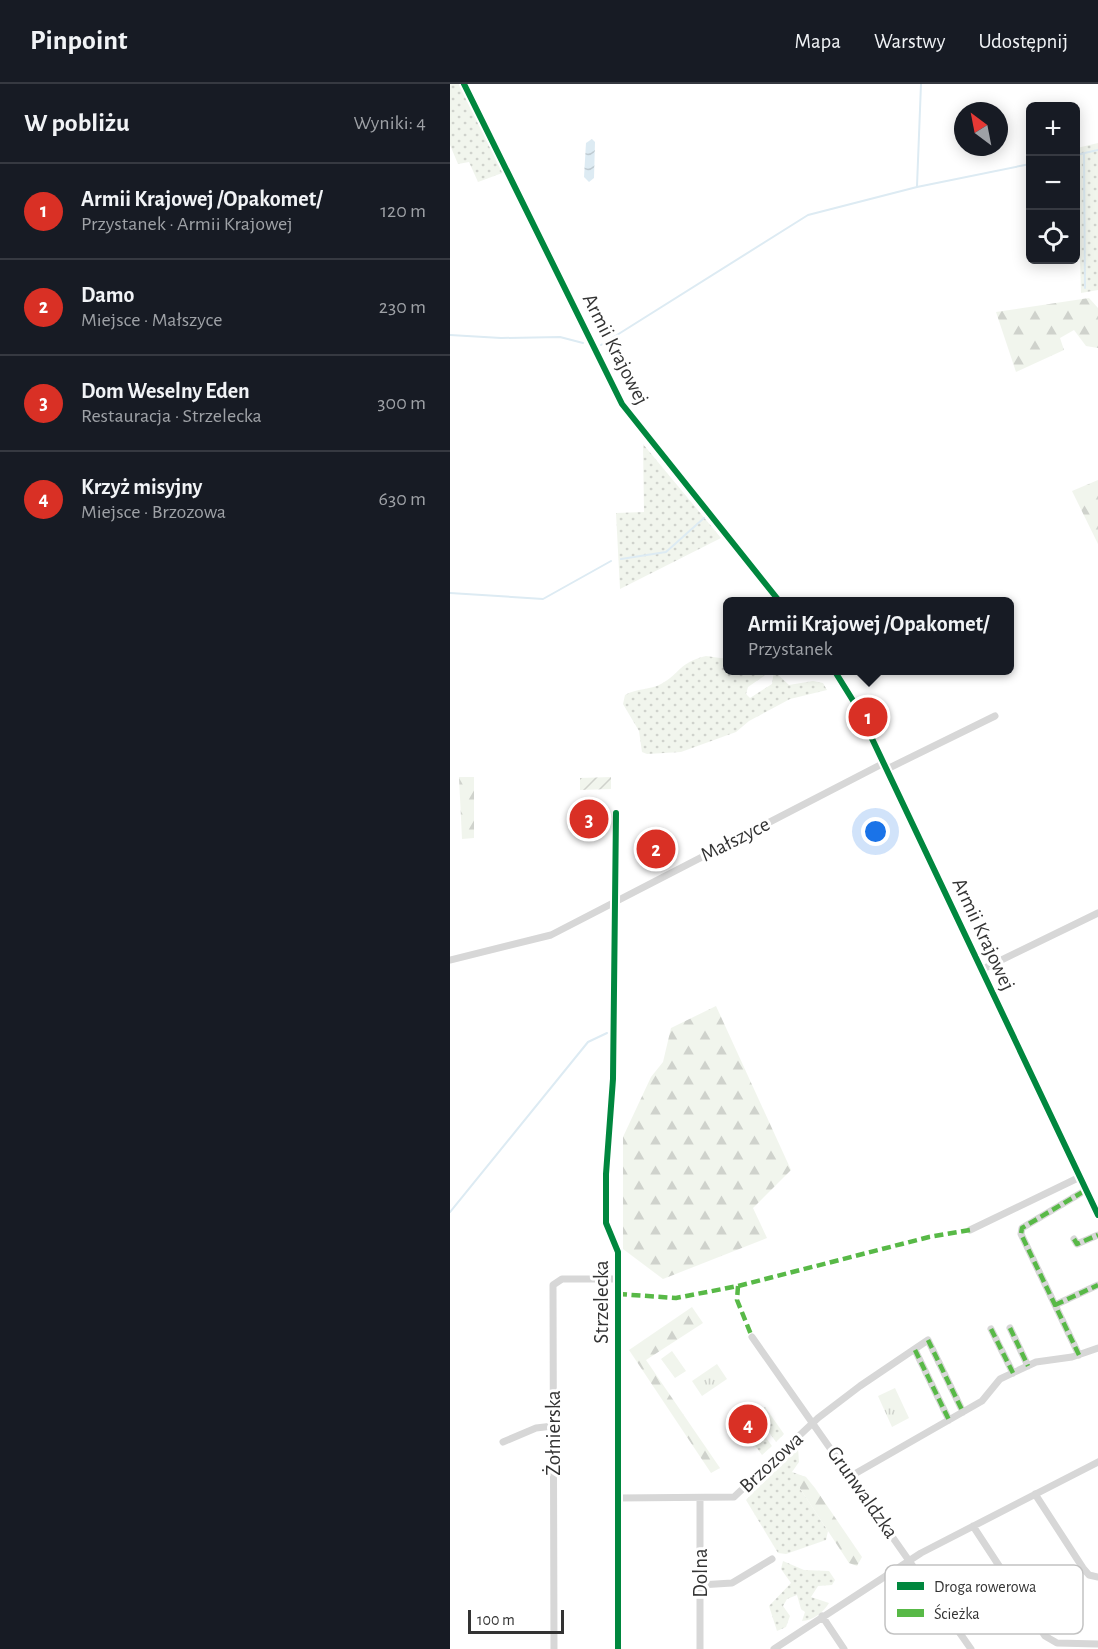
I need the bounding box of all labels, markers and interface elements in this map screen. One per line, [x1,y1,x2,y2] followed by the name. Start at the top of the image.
[30,27,128,55] text: Pinpoint
[795,31,841,52] text: Mapa
[874,31,945,52] text: Warstwy
[978,31,1068,52] text: Udostępnij
[954,102,1008,156] north arrow
[1026,102,1080,264] map controls
[1026,102,1080,156] button: +
[24,110,130,136] text: W pobliżu
[353,113,426,133] text: Wyniki: 4
[1026,156,1080,210] button: −
[81,188,322,210] text: Armii Krajowej /Opakomet/
[40,201,47,221] text: 1
[380,201,426,221] text: 120 m
[1026,210,1080,264] button: locate
[81,214,293,234] text: Przystanek · Armii Krajowej
[81,284,134,306] text: Damo
[579,290,652,408] street label: Armii Krajowej
[39,297,48,317] text: 2
[379,297,426,317] text: 230 m
[81,310,222,330] text: Miejsce · Małszyce
[81,380,250,402] text: Dom Weselny Eden
[39,393,48,413] text: 3
[377,393,426,413] text: 300 m
[81,406,262,426] text: Restauracja · Strzelecka
[81,476,202,498] text: Krzyż misyjny
[38,489,49,509] text: 4
[379,489,426,509] text: 630 m
[81,502,226,522] text: Miejsce · Brzozowa
[723,597,1014,675] popup
[748,613,989,635] text: Armii Krajowej /Opakomet/
[748,639,833,659] text: Przystanek
[848,694,888,740] pin: 1
[570,796,608,842] pin: 3
[697,813,773,866] street label: Małszyce
[861,817,890,846] your location
[636,826,676,872] pin: 2
[948,875,1019,994] street label: Armii Krajowej
[591,1260,612,1344] street label: Strzelecka
[542,1390,564,1476] street label: Żołnierska
[728,1402,768,1446] pin: 4
[736,1428,807,1497] street label: Brzozowa
[823,1442,902,1542] street label: Grunwaldzka
[690,1548,711,1598] street label: Dolna
[885,1565,1083,1634] legend
[934,1579,1036,1595] text: Droga rowerowa
[934,1603,980,1622] text: Ścieżka
[468,1607,564,1634] scale bar
[477,1612,515,1628] text: 100 m

